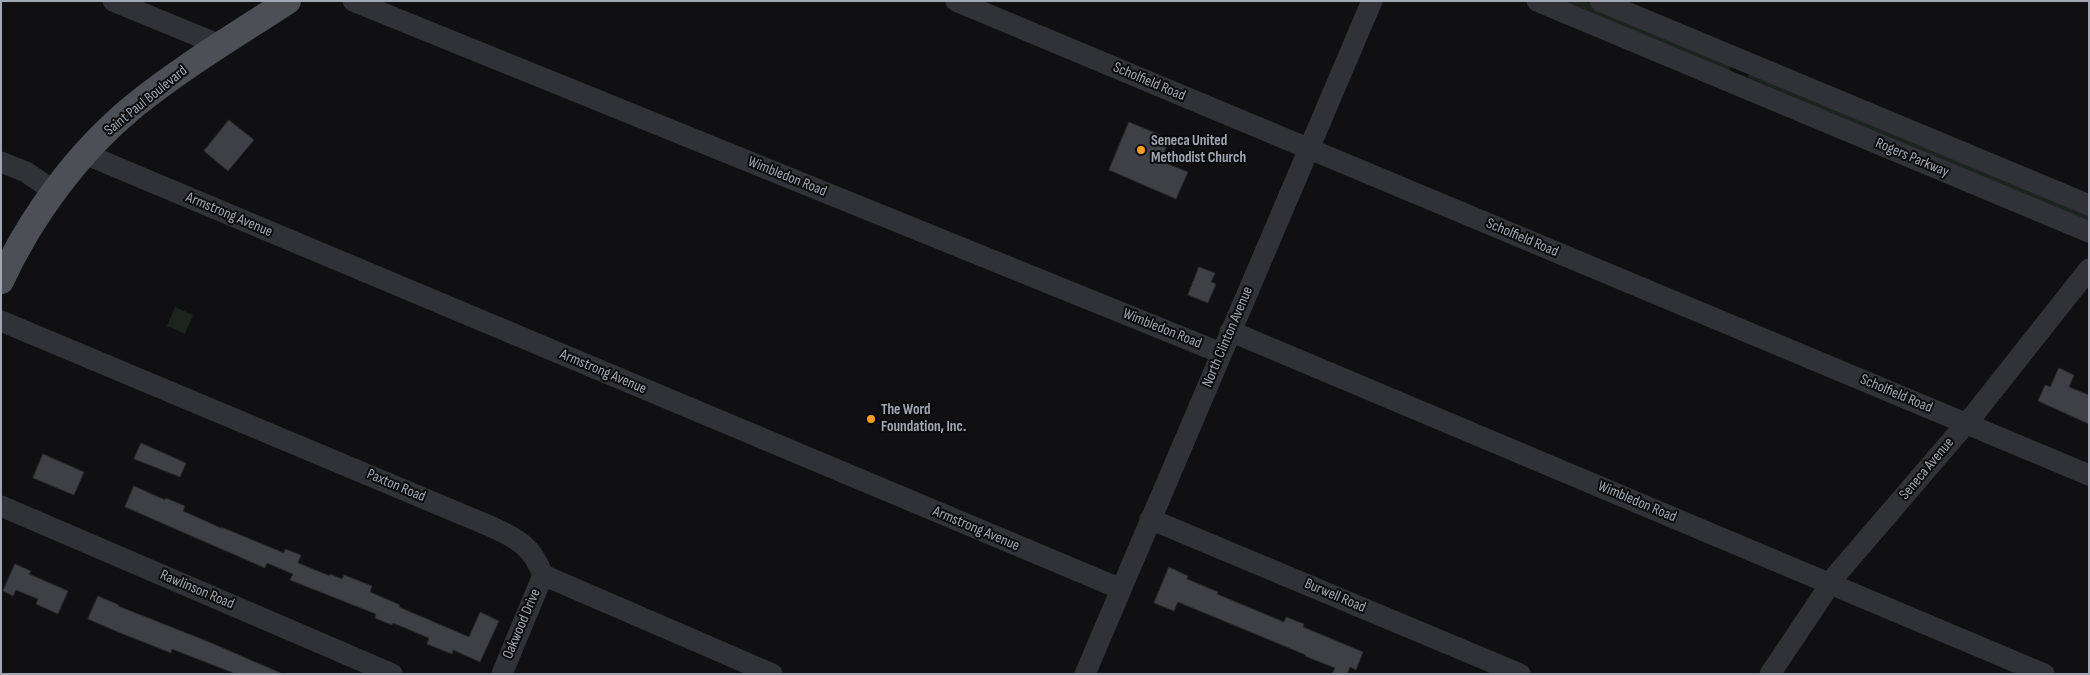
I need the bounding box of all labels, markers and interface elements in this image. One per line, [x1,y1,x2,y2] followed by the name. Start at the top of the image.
[1110,59,1188,105] street label: Scholfield Road
[101,62,191,140] street label: Saint Paul Boulevard
[1151,132,1246,167] place label: Seneca United Methodist Church
[1872,134,1952,182] street label: Rogers Parkway
[1135,144,1147,156] marker: Seneca United Methodist Church
[745,153,829,201] street label: Wimbledon Road
[183,189,275,241] street label: Armstrong Avenue
[1483,215,1561,261] street label: Scholfield Road
[1199,284,1257,390] street label: North Clinton Avenue
[1120,305,1204,353] street label: Wimbledon Road
[557,346,649,398] street label: Armstrong Avenue
[1857,371,1935,417] street label: Scholfield Road
[881,401,966,436] place label: The Word Foundation, Inc.
[865,413,877,425] marker: The Word Foundation, Inc.
[1896,434,1958,504] street label: Seneca Avenue
[364,466,428,506] street label: Paxton Road
[1595,477,1679,527] street label: Wimbledon Road
[930,503,1022,555] street label: Armstrong Avenue
[157,566,237,614] street label: Rawlinson Road
[1302,575,1368,617] street label: Burwell Road
[499,586,545,662] street label: Oakwood Drive

